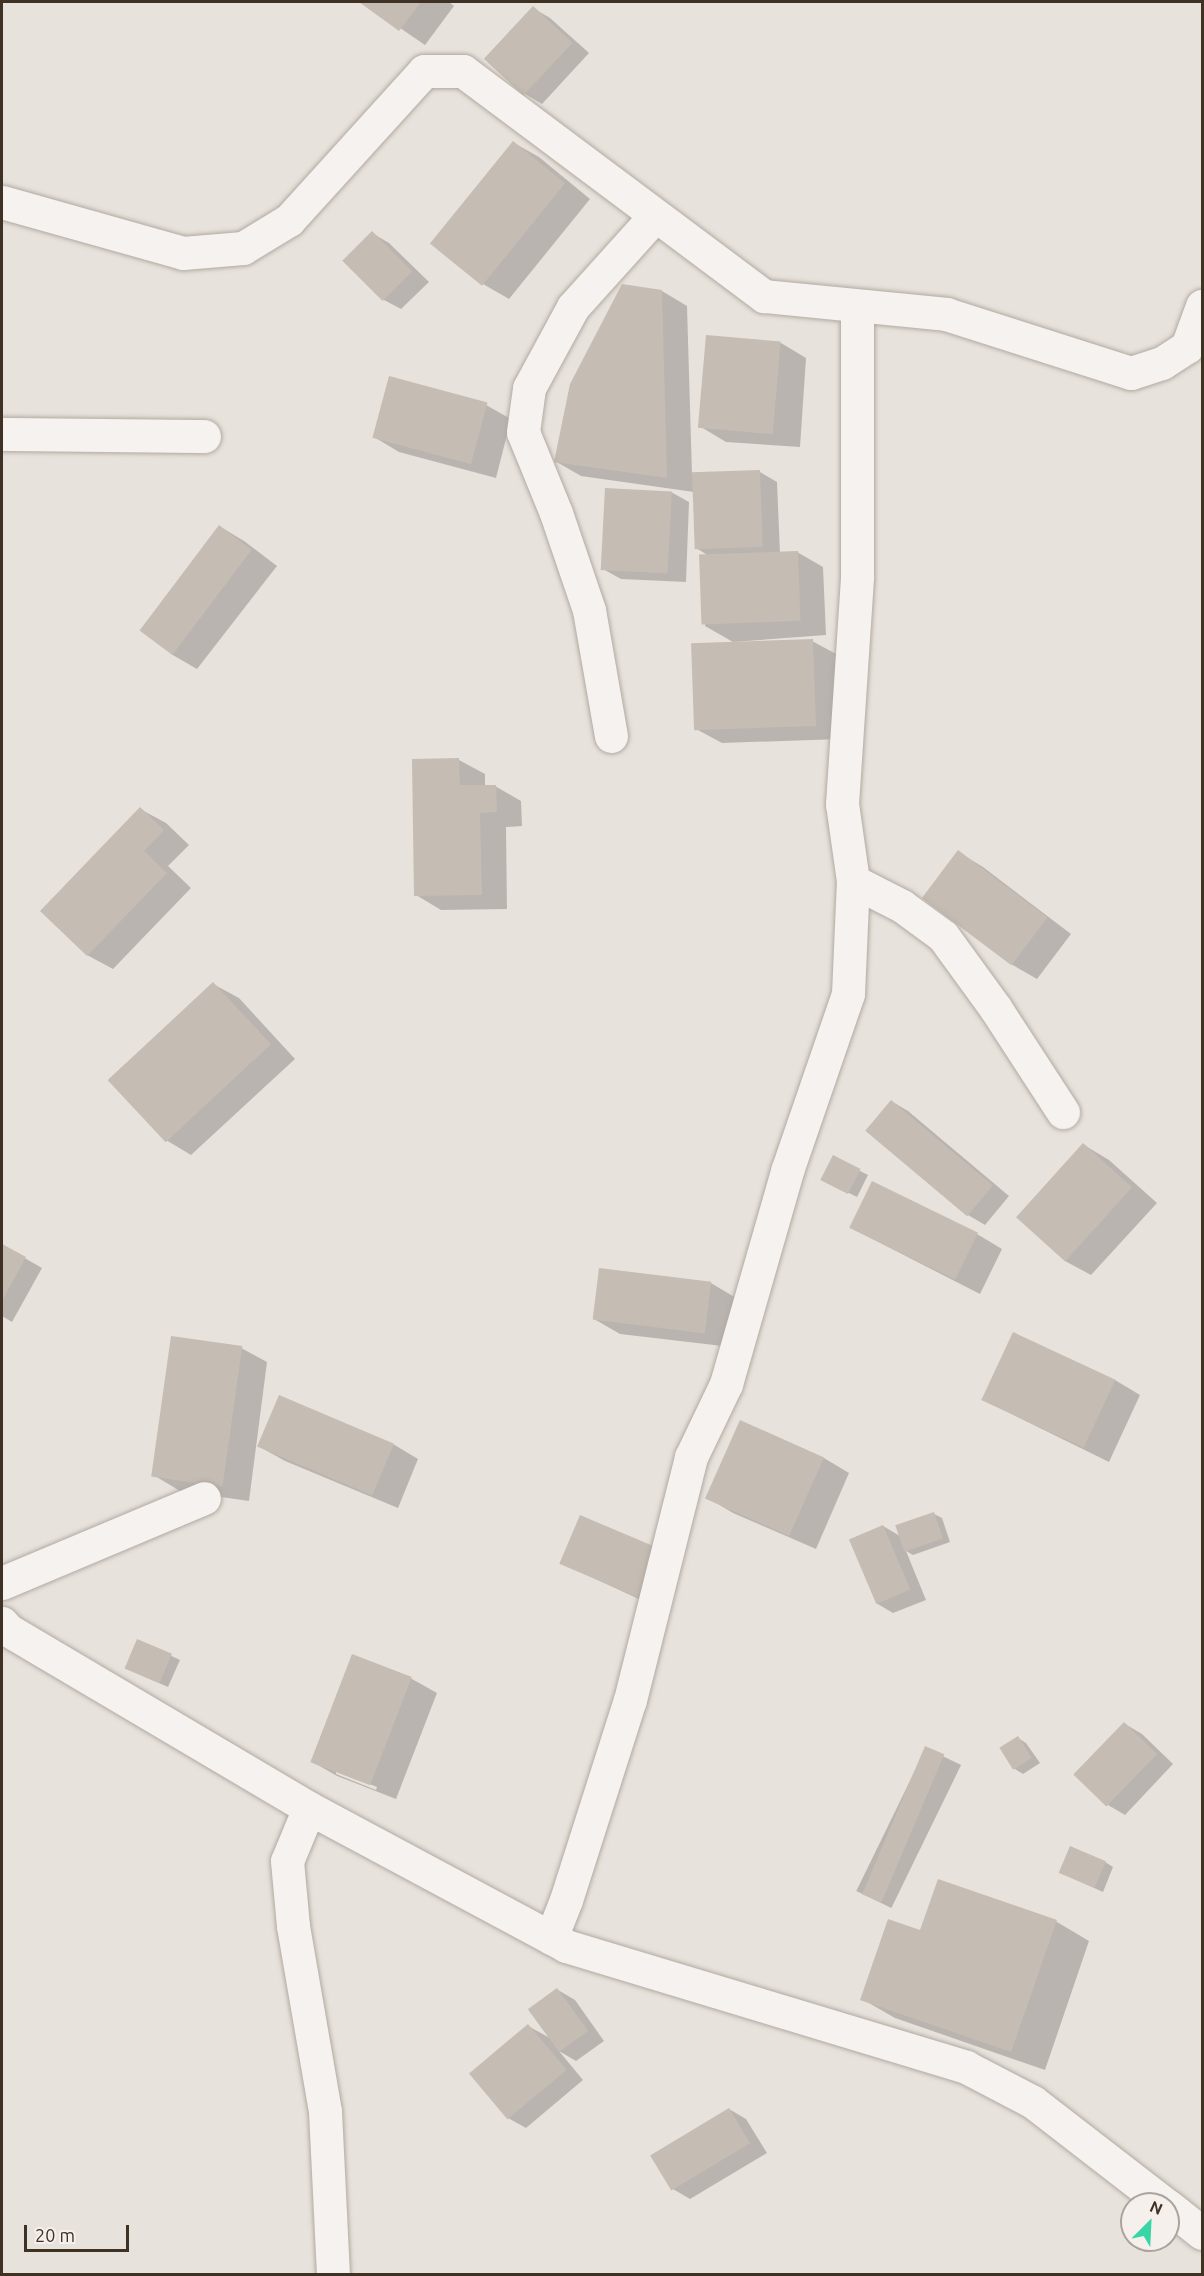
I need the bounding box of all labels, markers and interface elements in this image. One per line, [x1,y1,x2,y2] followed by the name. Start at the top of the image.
[1120,2192,1180,2252] north arrow
[1147,2197,1166,2218] text: N
[27,2213,132,2251] scale bar
[35,2225,75,2245] text: 20 m

